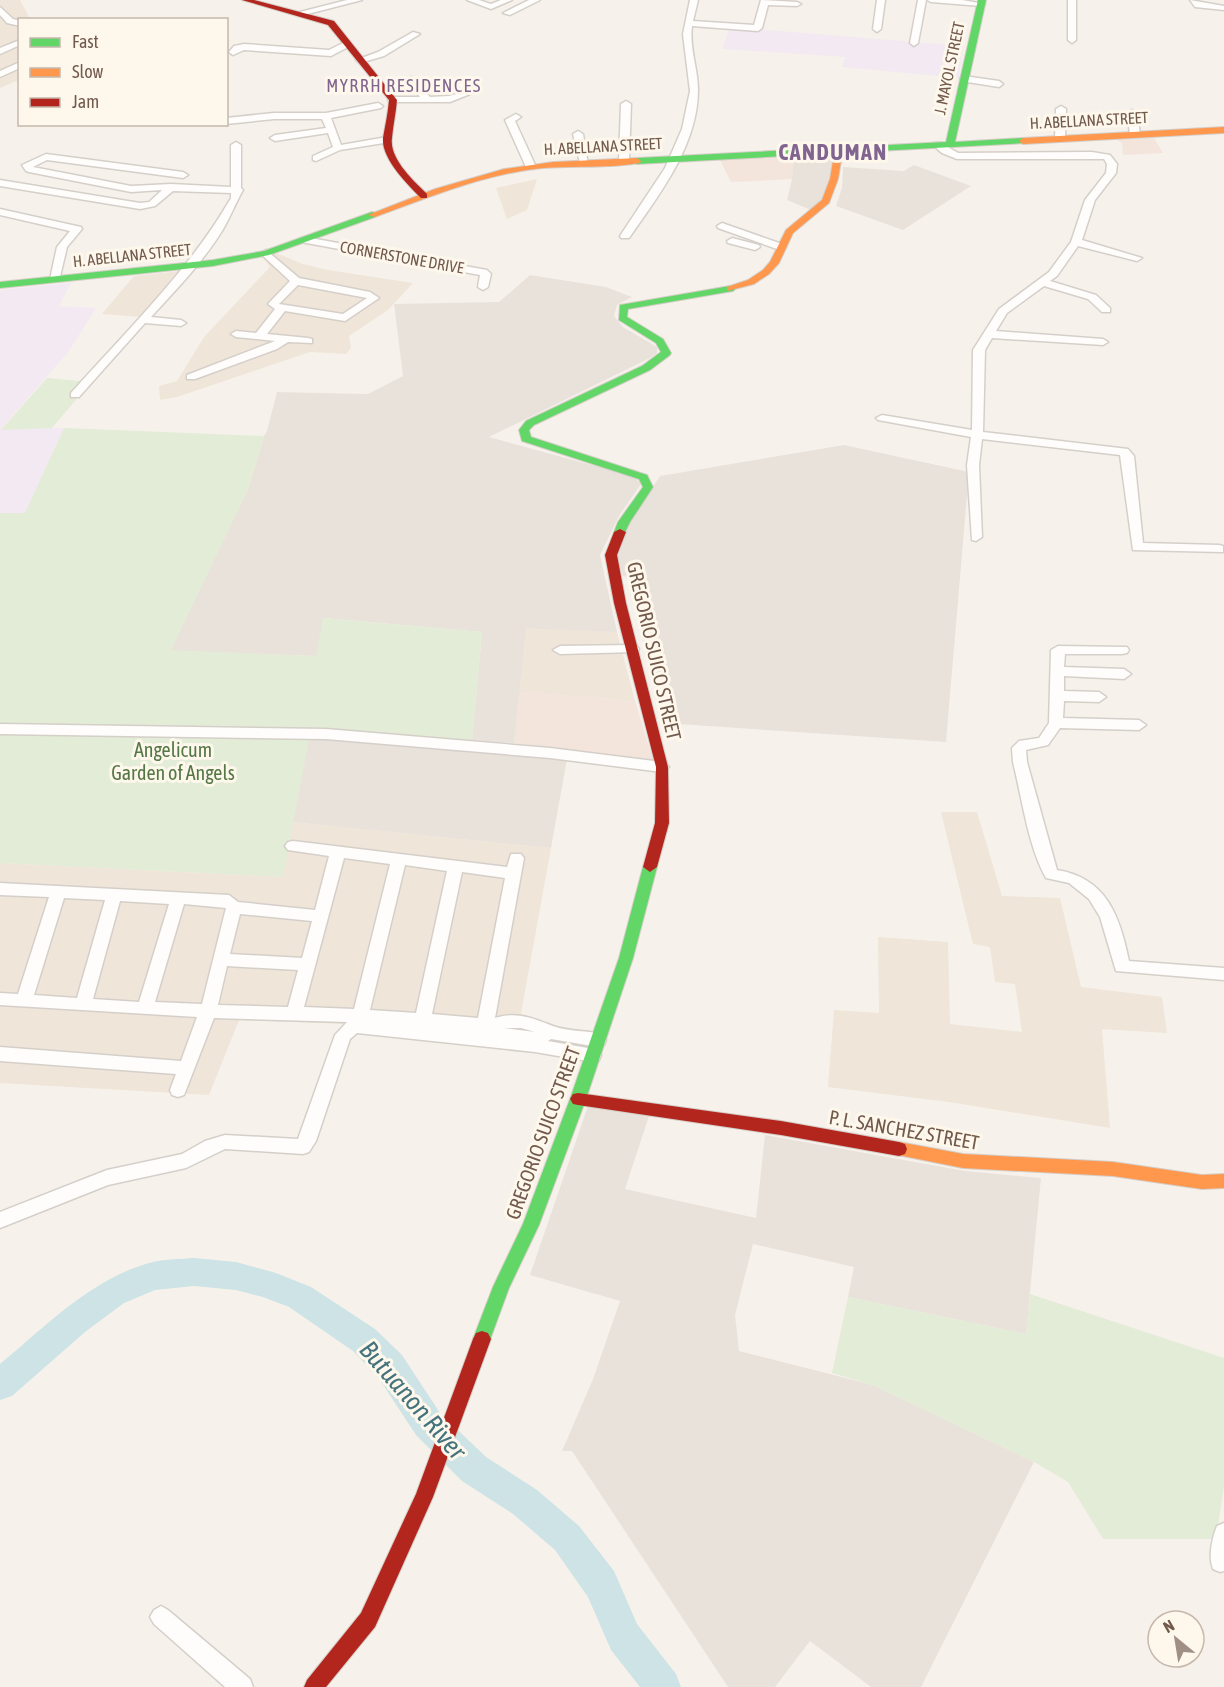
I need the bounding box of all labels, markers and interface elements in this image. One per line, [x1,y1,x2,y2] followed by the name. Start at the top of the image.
[18,18,228,126] legend
[930,20,968,116] street label: J. MAYOL STREET
[72,31,99,52] text: Fast
[72,61,103,82] text: Slow
[326,75,482,96] district label: MYRRH RESIDENCES
[72,91,99,112] text: Jam
[1029,108,1149,132] street label: H. ABELLANA STREET
[543,134,663,158] street label: H. ABELLANA STREET
[778,139,888,165] district label: CANDUMAN
[339,237,465,277] street label: CORNERSTONE DRIVE
[72,240,192,270] street label: H. ABELLANA STREET
[623,560,686,742] street label: GREGORIO SUICO STREET
[111,738,235,784] park label: Angelicum Garden of Angels
[501,1043,585,1222] street label: GREGORIO SUICO STREET
[827,1105,981,1154] street label: P. L. SANCHEZ STREET
[353,1335,473,1466] water label: Butuanon River
[1146,1609,1206,1669] north arrow
[1160,1616,1177,1636] text: N

